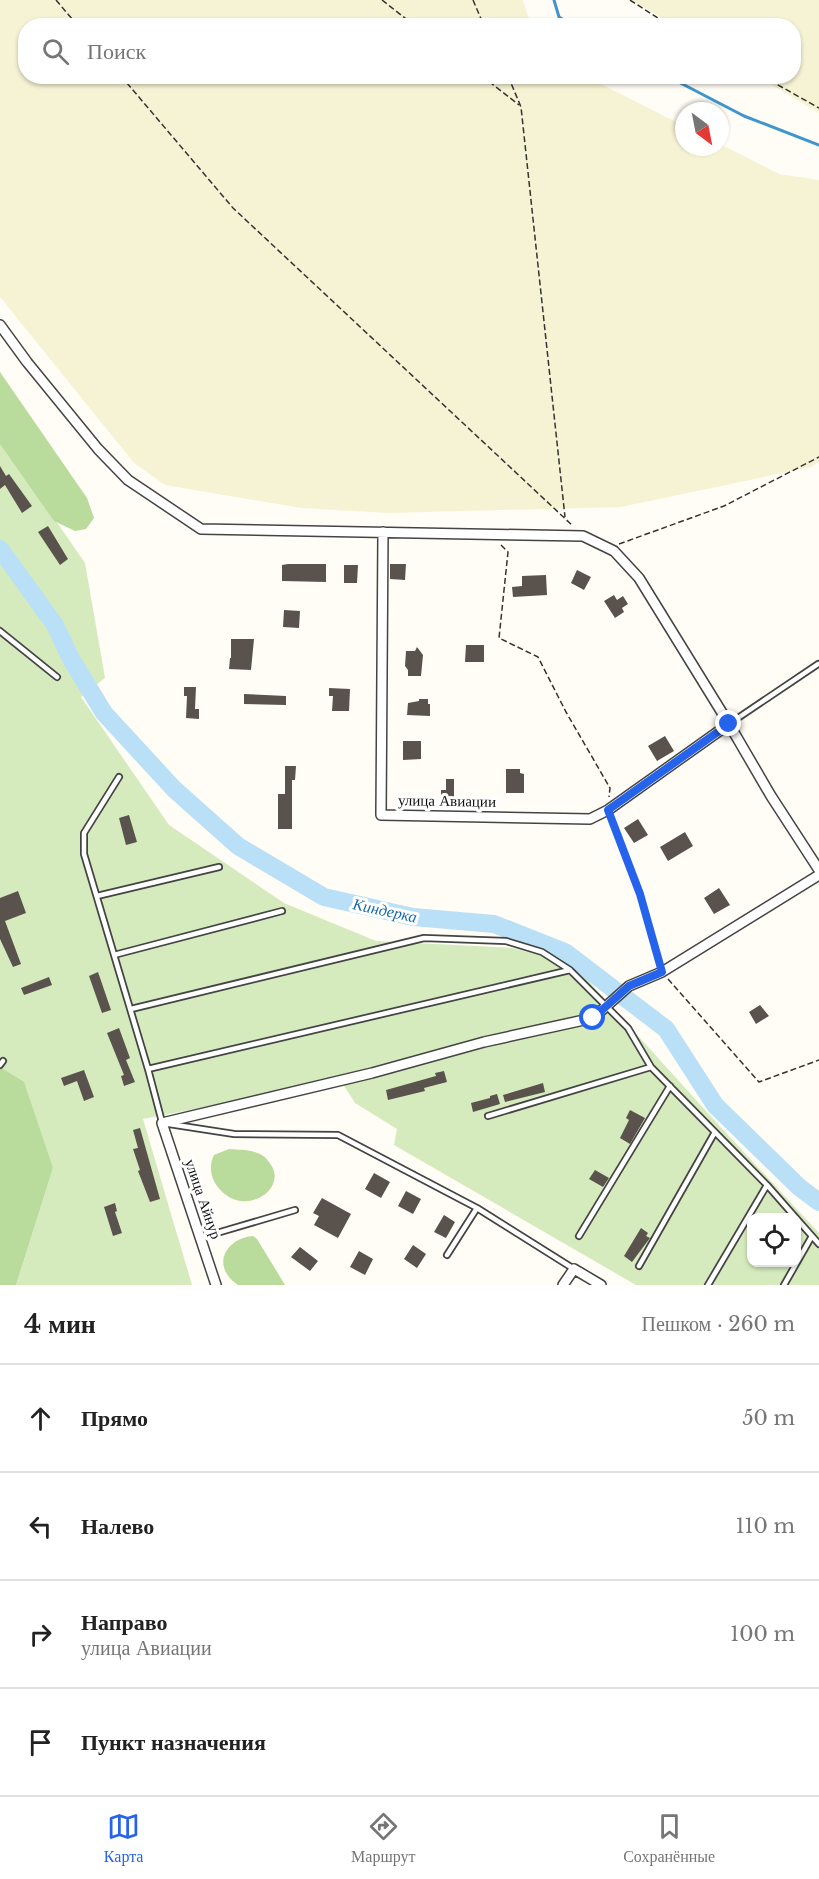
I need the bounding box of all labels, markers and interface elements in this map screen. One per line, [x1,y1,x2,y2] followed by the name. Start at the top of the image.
[18,18,801,84] search box
[39,35,72,68] icon: search
[87,38,146,65] text: Поиск
[675,102,729,156] north arrow
[715,710,741,736] route end
[398,790,496,811] street label: улица Авиации
[350,893,419,927] water label: Киндерка
[579,1004,605,1030] route start
[181,1156,226,1241] street label: улица Айнур
[747,1213,801,1267] map controls
[747,1213,801,1267] button: locate
[24,1308,96,1340] text: 4 мин
[641,1312,795,1336] text: Пешком · 260 m
[24,1402,57,1435] icon: ahead
[81,1405,148,1432] text: Прямо
[742,1406,795,1430] text: 50 m
[24,1510,57,1543] icon: left
[81,1513,154,1540] text: Налево
[736,1514,795,1538] text: 110 m
[81,1609,167,1636] text: Направо
[24,1618,57,1651] icon: right
[730,1622,795,1646] text: 100 m
[81,1636,212,1660] text: улица Авиации
[24,1726,57,1759] icon: arrive
[81,1729,266,1756] text: Пункт назначения
[104,1810,143,1866] tab: Карта
[351,1810,416,1866] tab: Маршрут
[623,1810,715,1866] tab: Сохранённые

